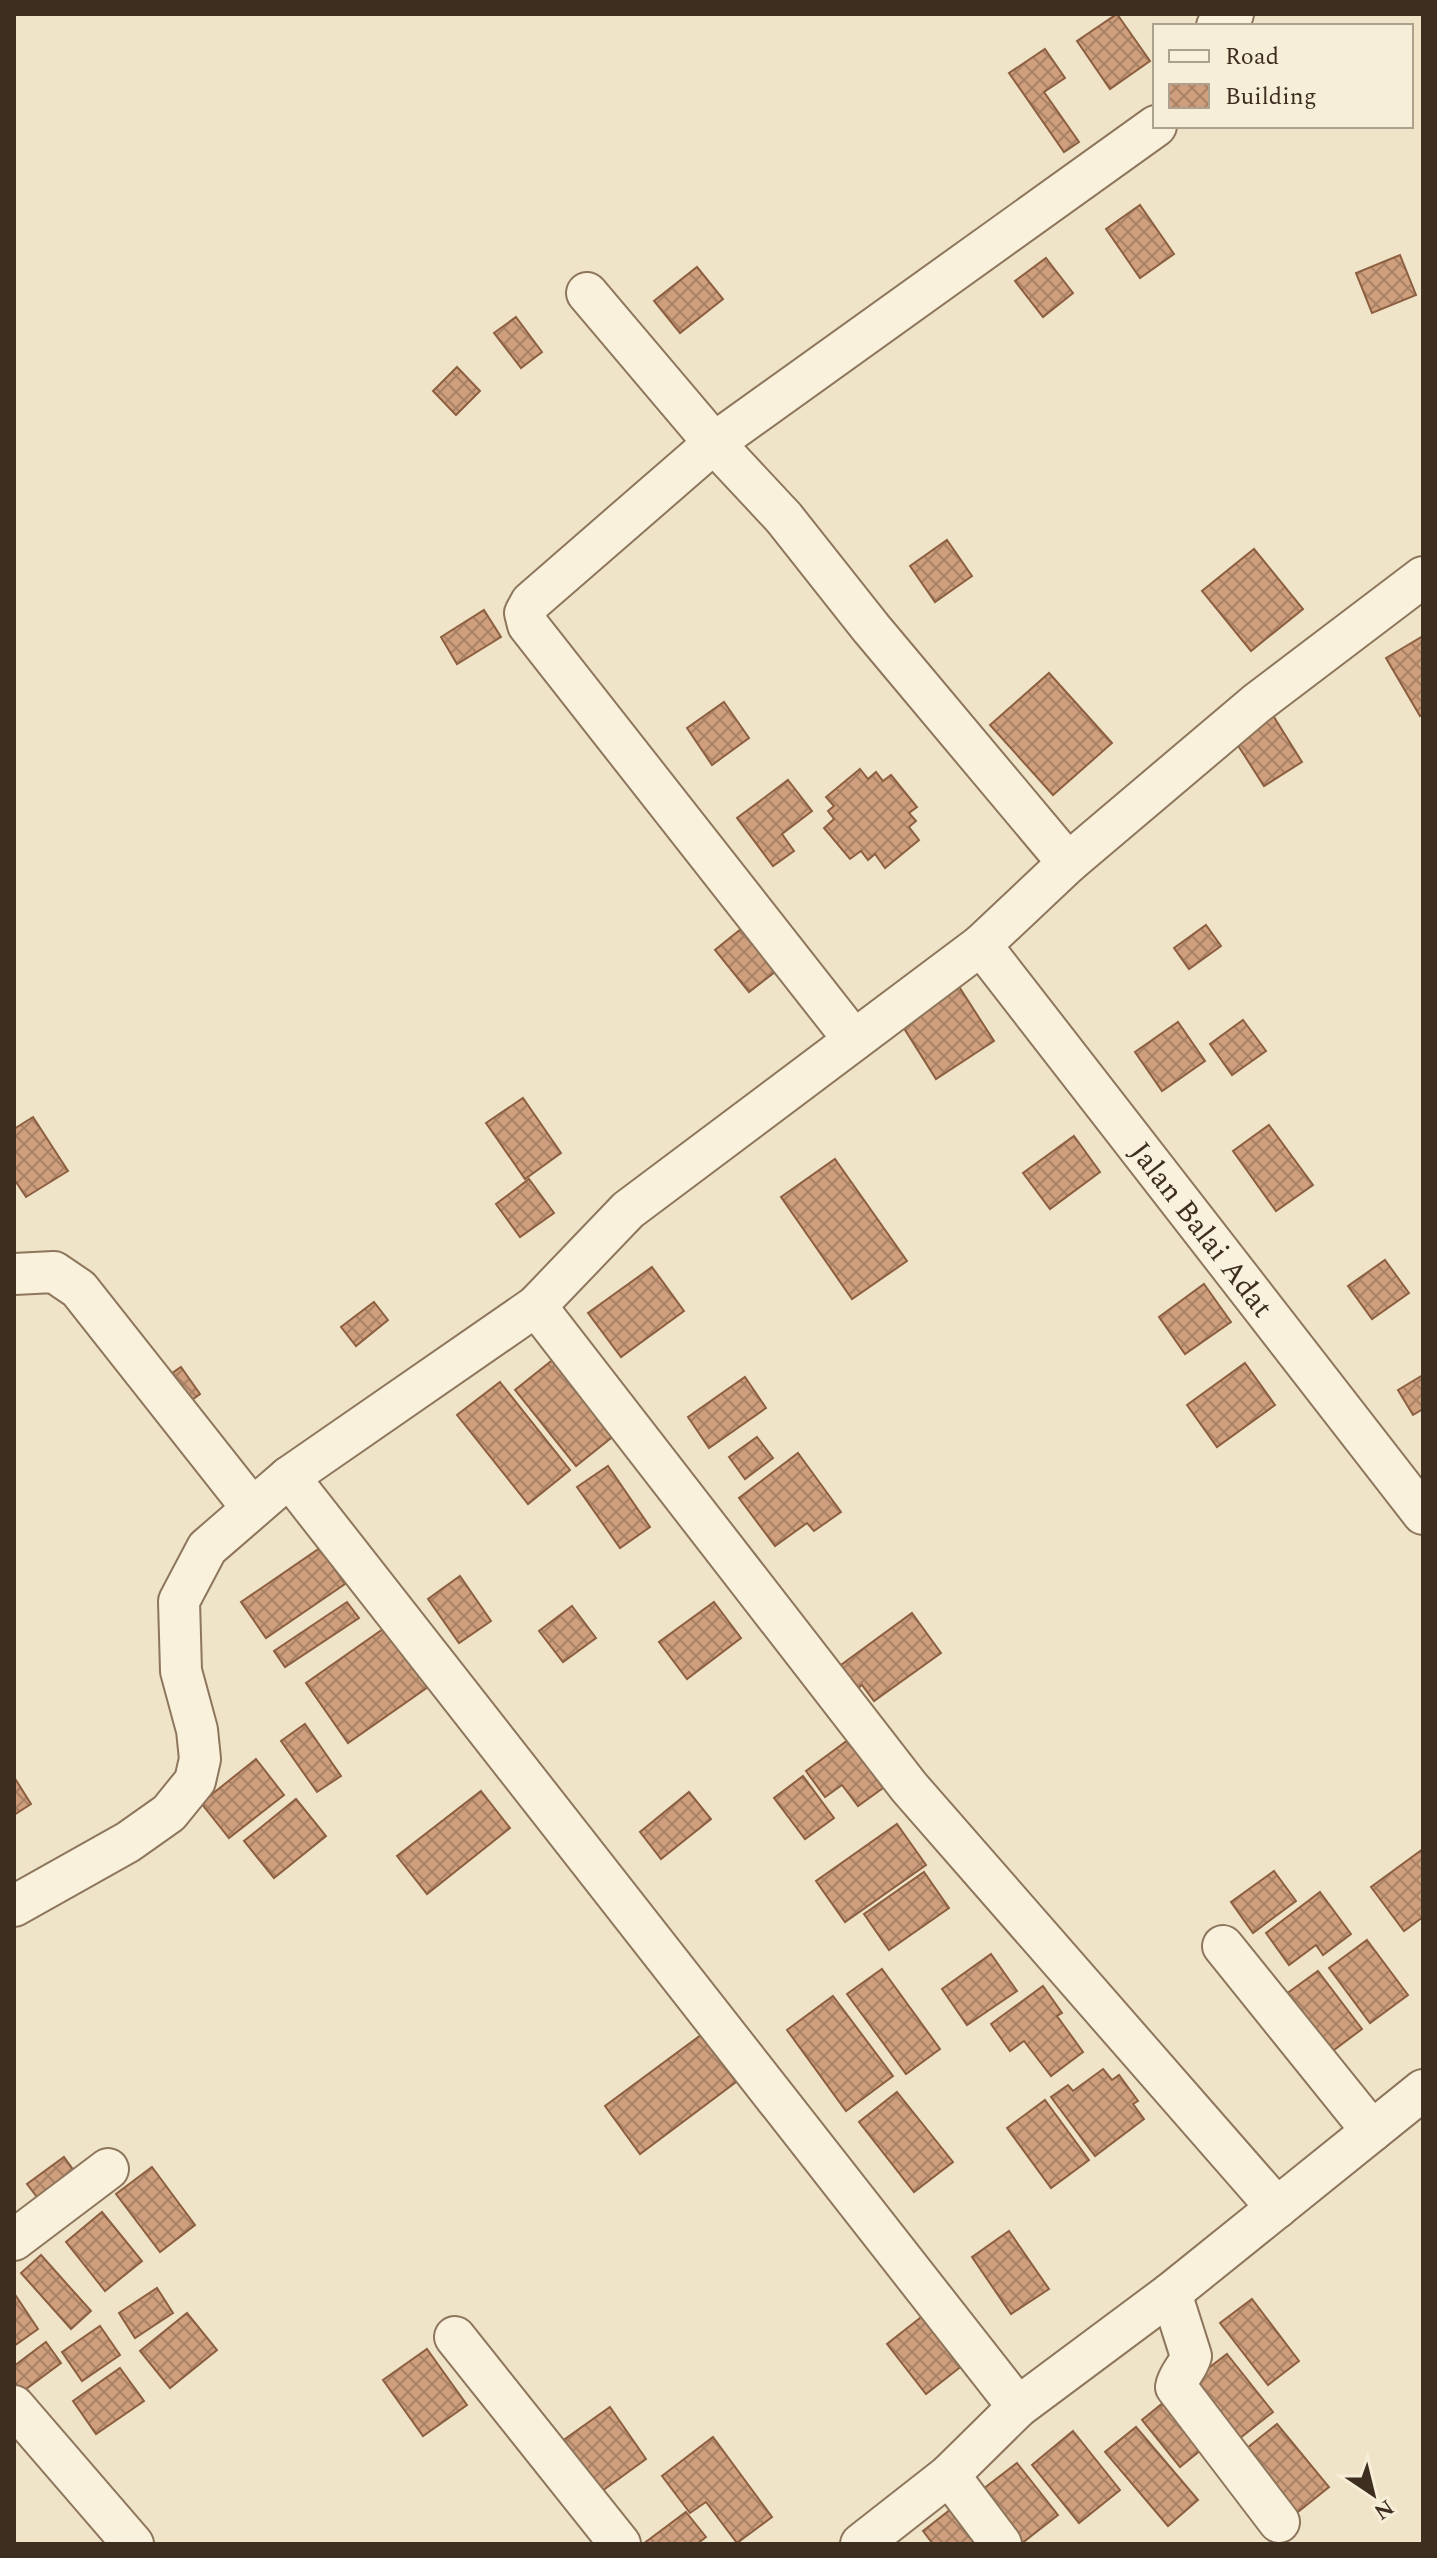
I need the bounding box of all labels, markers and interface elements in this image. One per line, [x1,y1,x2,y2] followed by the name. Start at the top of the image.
[1153,24,1413,128] legend
[1225,39,1279,75] text: Road
[1225,79,1317,115] text: Building
[1118,1132,1284,1328] street label: Jalan Balai Adat
[1333,2454,1413,2534] north arrow
[1367,2490,1400,2528] text: N

